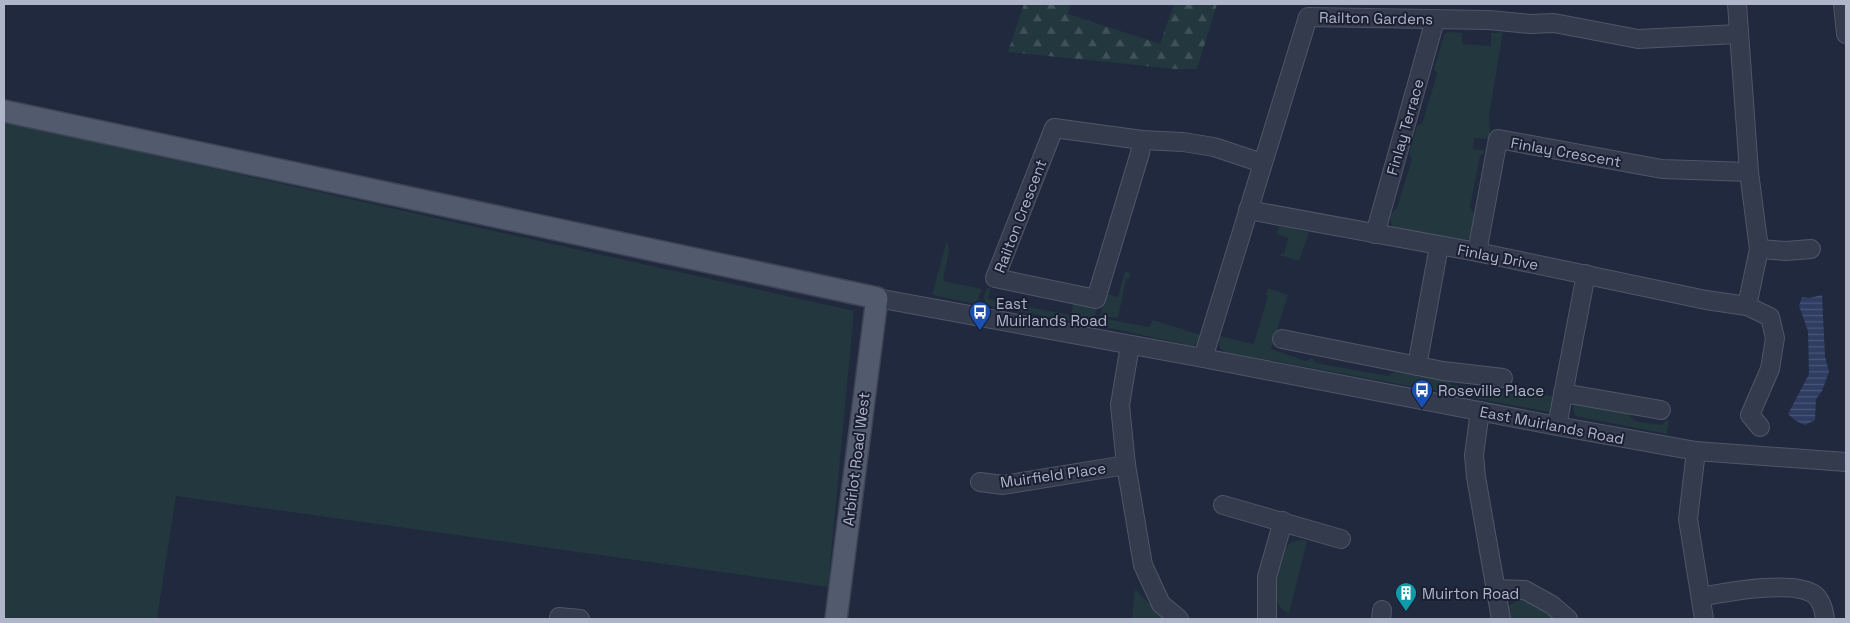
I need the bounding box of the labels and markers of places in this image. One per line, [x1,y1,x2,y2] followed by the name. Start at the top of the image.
[996,294,1107,330] place label: East Muirlands Road
[968,300,992,331] bus stop icon: East Muirlands Road
[1410,378,1434,409] bus stop icon: Roseville Place
[1438,381,1544,400] place label: Roseville Place
[1394,581,1418,612] building icon: Muirton Road
[1422,584,1519,603] place label: Muirton Road

